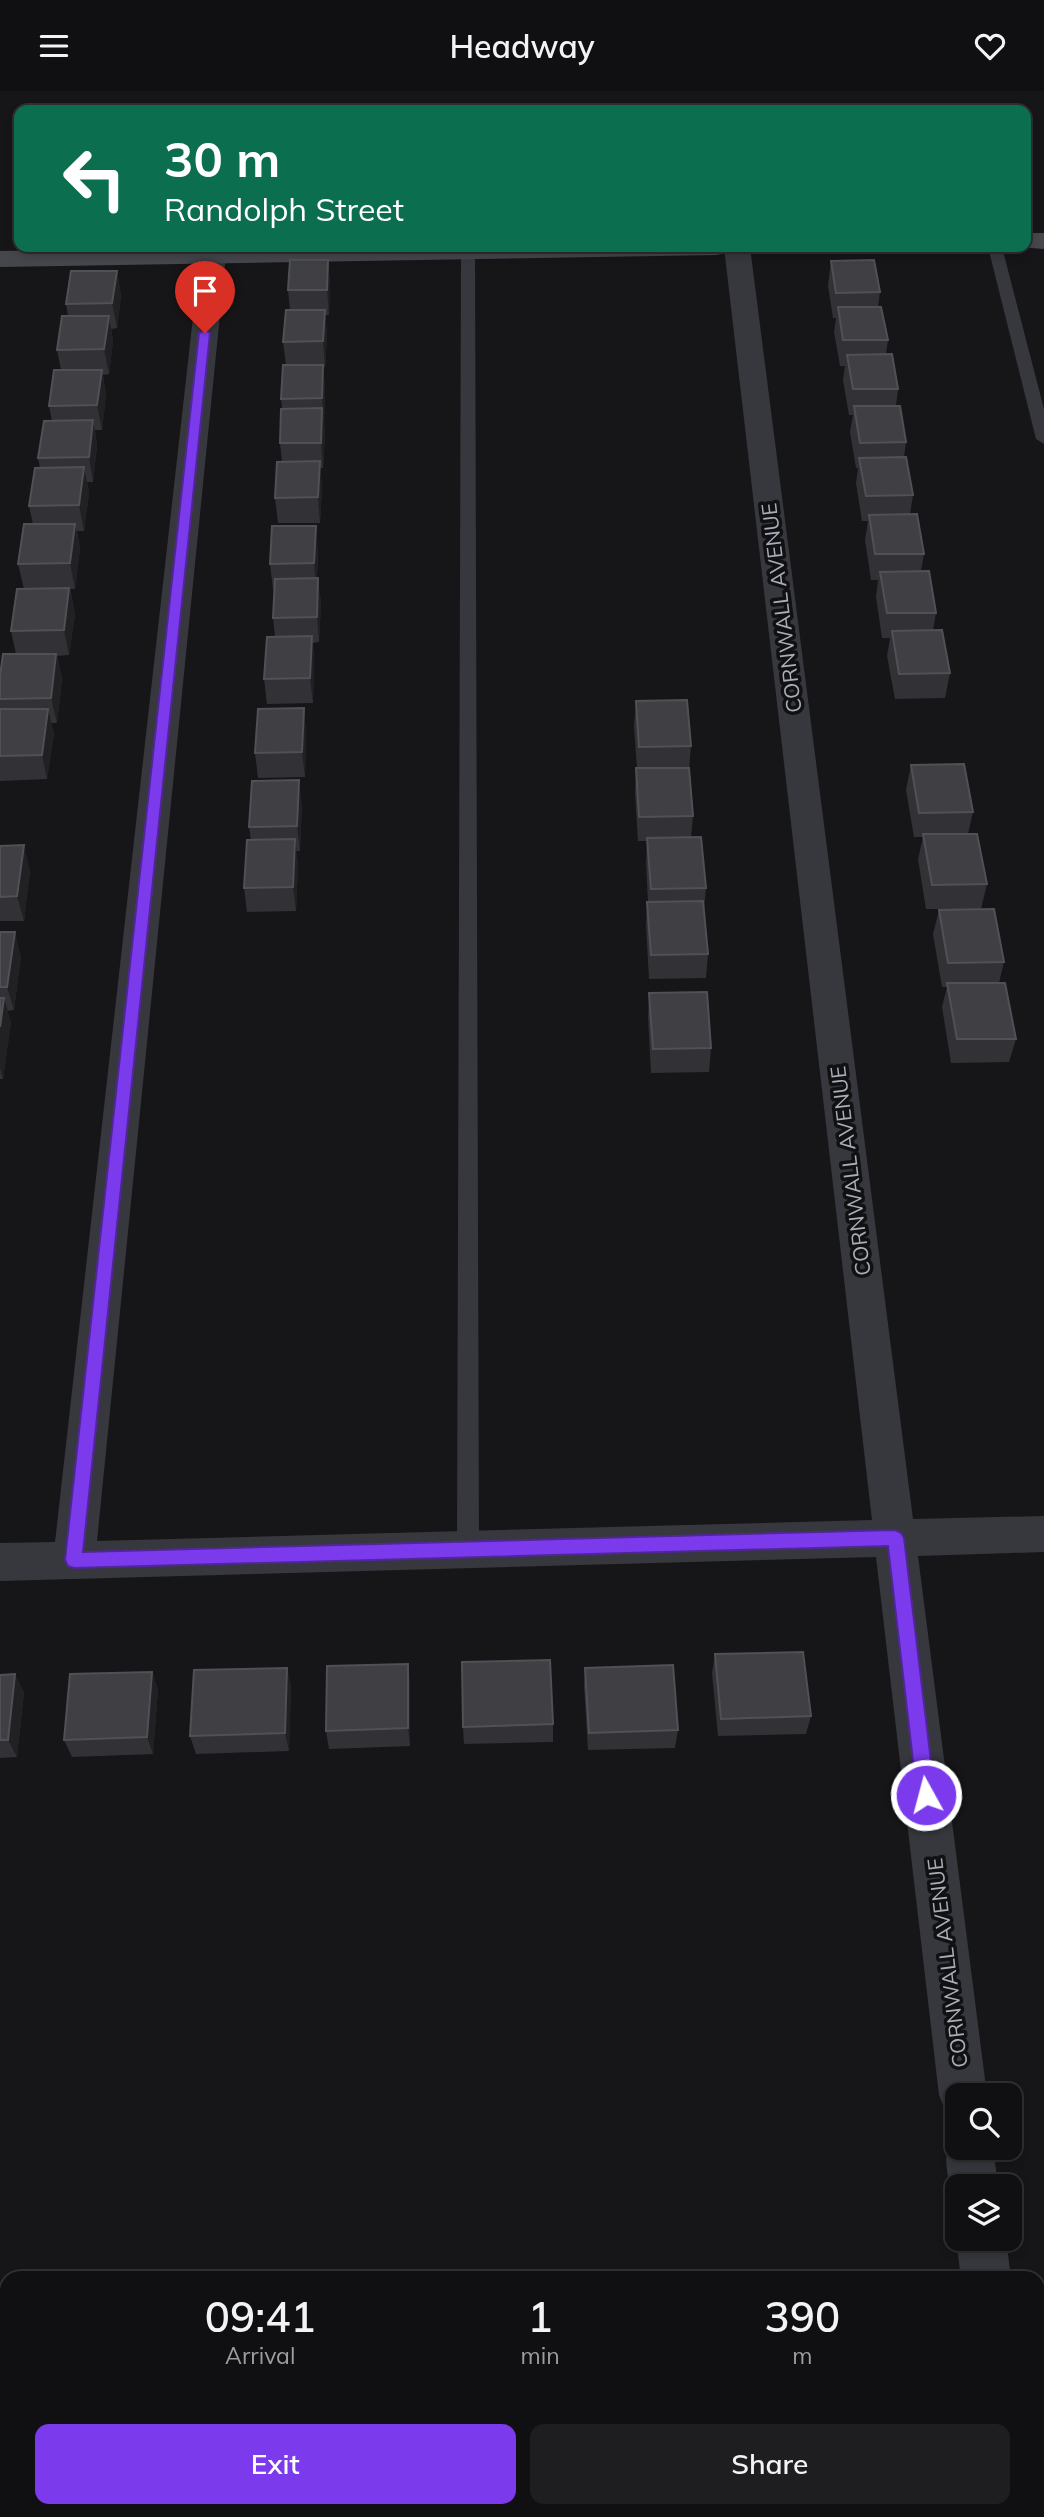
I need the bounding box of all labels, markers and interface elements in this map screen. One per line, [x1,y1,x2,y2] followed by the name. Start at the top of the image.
[449,26,595,66] text: Headway
[35,27,73,65] icon: menu
[971,27,1009,65] icon: heart
[164,128,280,189] text: 30 m
[49,133,140,224] icon: left
[164,189,404,229] text: Randolph Street
[175,261,235,333] pin
[186,272,224,310] icon: arrive
[755,502,807,714] street label: CORNWALL AVENUE
[824,1065,876,1277] street label: CORNWALL AVENUE
[889,1758,963,1832] position arrow
[921,1857,973,2069] street label: CORNWALL AVENUE
[945,2083,1022,2251] map controls
[945,2083,1022,2160] button: search
[945,2174,1022,2251] button: layers
[205,2290,316,2343] text: 09:41
[527,2290,553,2343] text: 1
[765,2290,840,2343] text: 390
[225,2341,295,2370] text: Arrival
[520,2341,560,2370] text: min
[792,2341,812,2370] text: m
[35,2424,516,2504] button: Exit
[530,2424,1010,2504] button: Share

